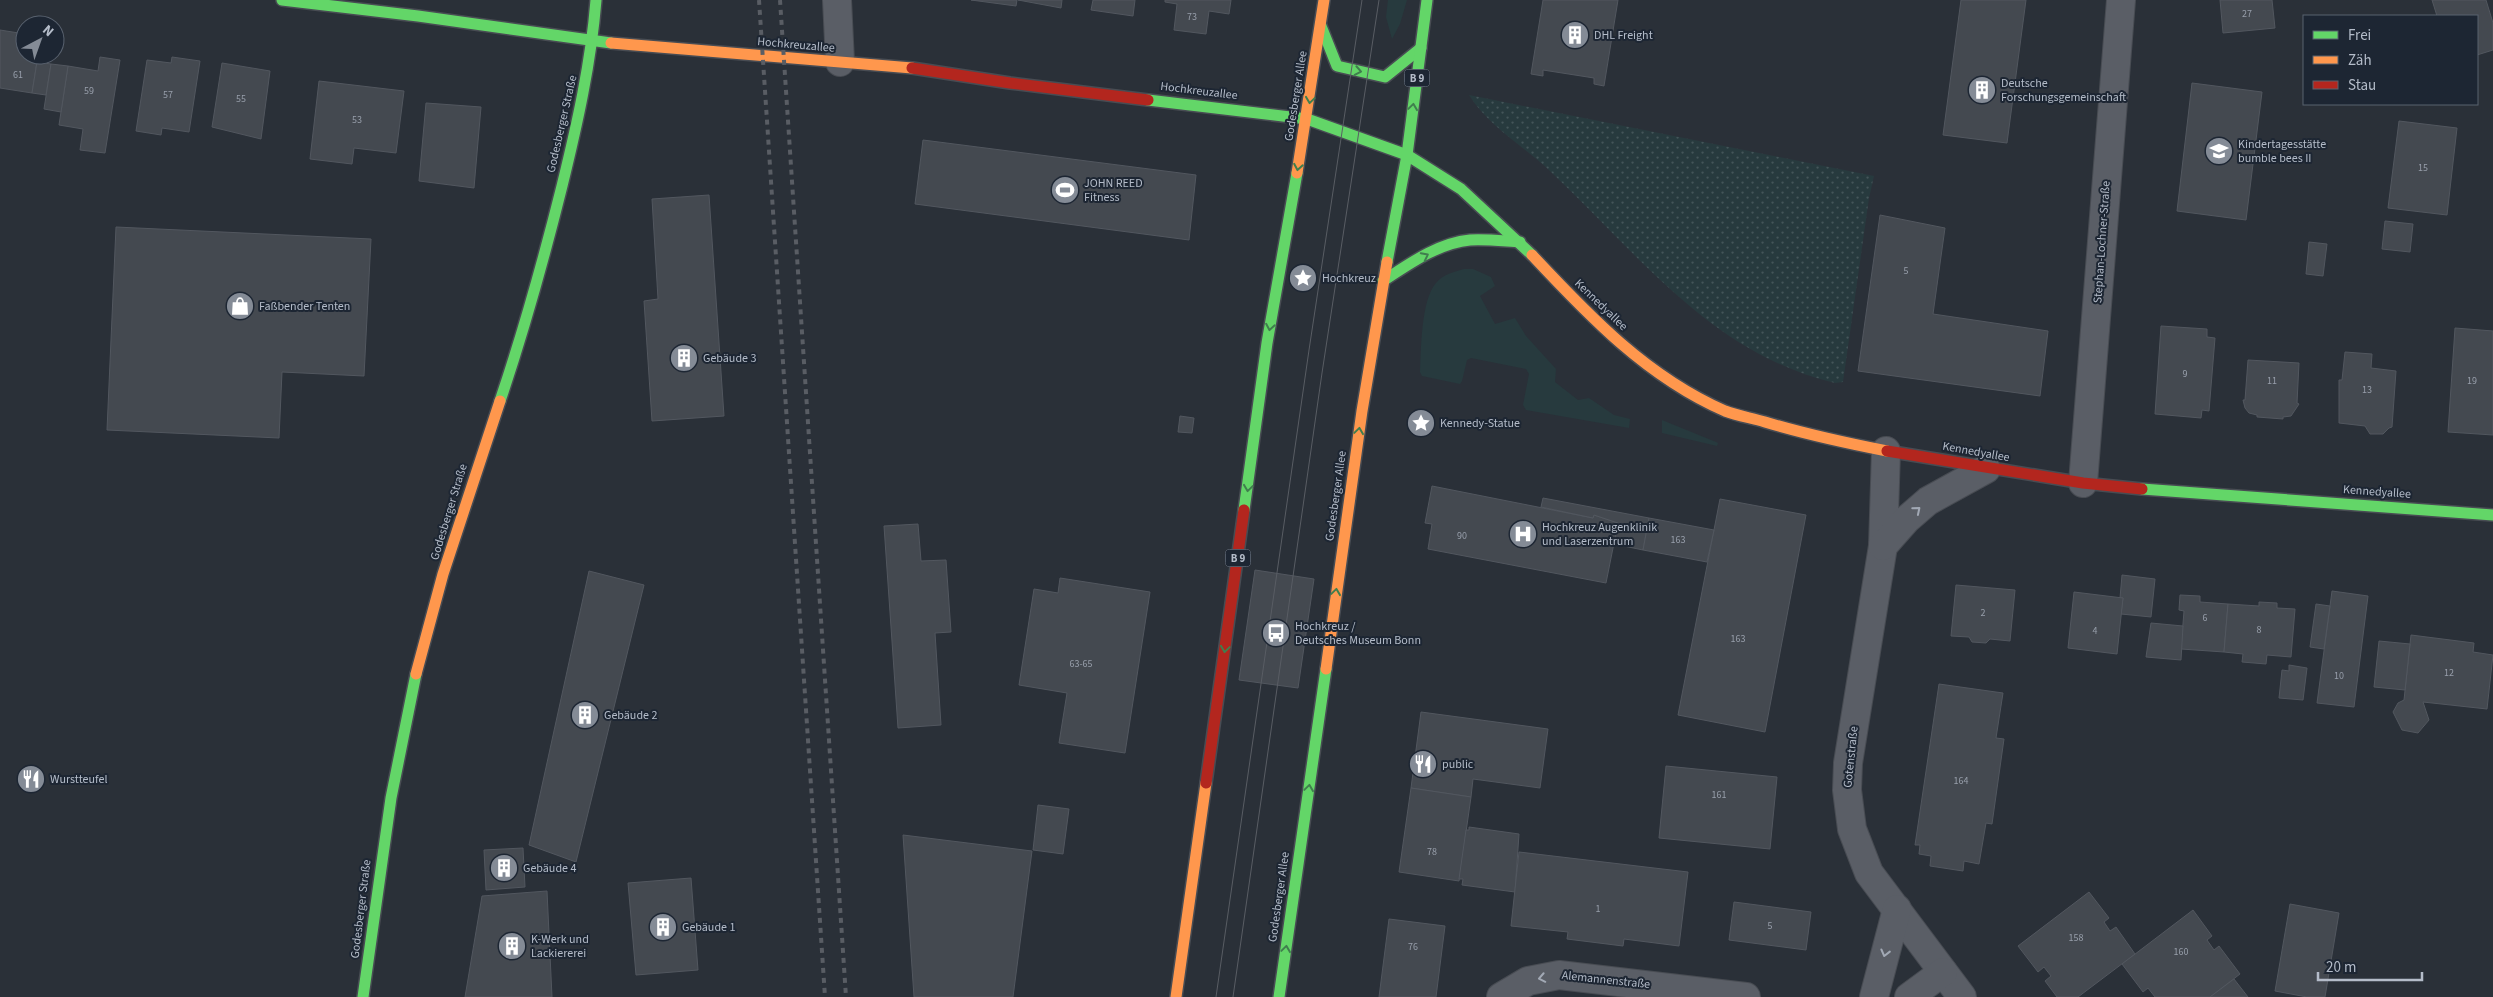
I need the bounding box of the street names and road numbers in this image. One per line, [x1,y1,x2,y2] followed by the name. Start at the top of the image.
[757,33,835,57] street label: Hochkreuzallee
[1280,50,1312,142] street label: Godesberger Allee
[1404,70,1430,86] road number: B 9
[543,74,581,174] street label: Godesberger Straße
[1159,78,1239,104] street label: Hochkreuzallee
[2089,180,2115,304] street label: Stephan-Lochner-Straße
[1571,275,1631,335] street label: Kennedyallee
[1941,438,2011,466] street label: Kennedyallee
[1321,450,1351,542] street label: Godesberger Allee
[426,462,472,562] street label: Godesberger Straße
[2342,481,2412,503] street label: Kennedyallee
[1226,550,1250,566] road number: B 9
[1839,725,1863,789] street label: Gotenstraße
[1264,851,1294,943] street label: Godesberger Allee
[346,859,376,959] street label: Godesberger Straße
[1561,967,1651,993] street label: Alemannenstraße

